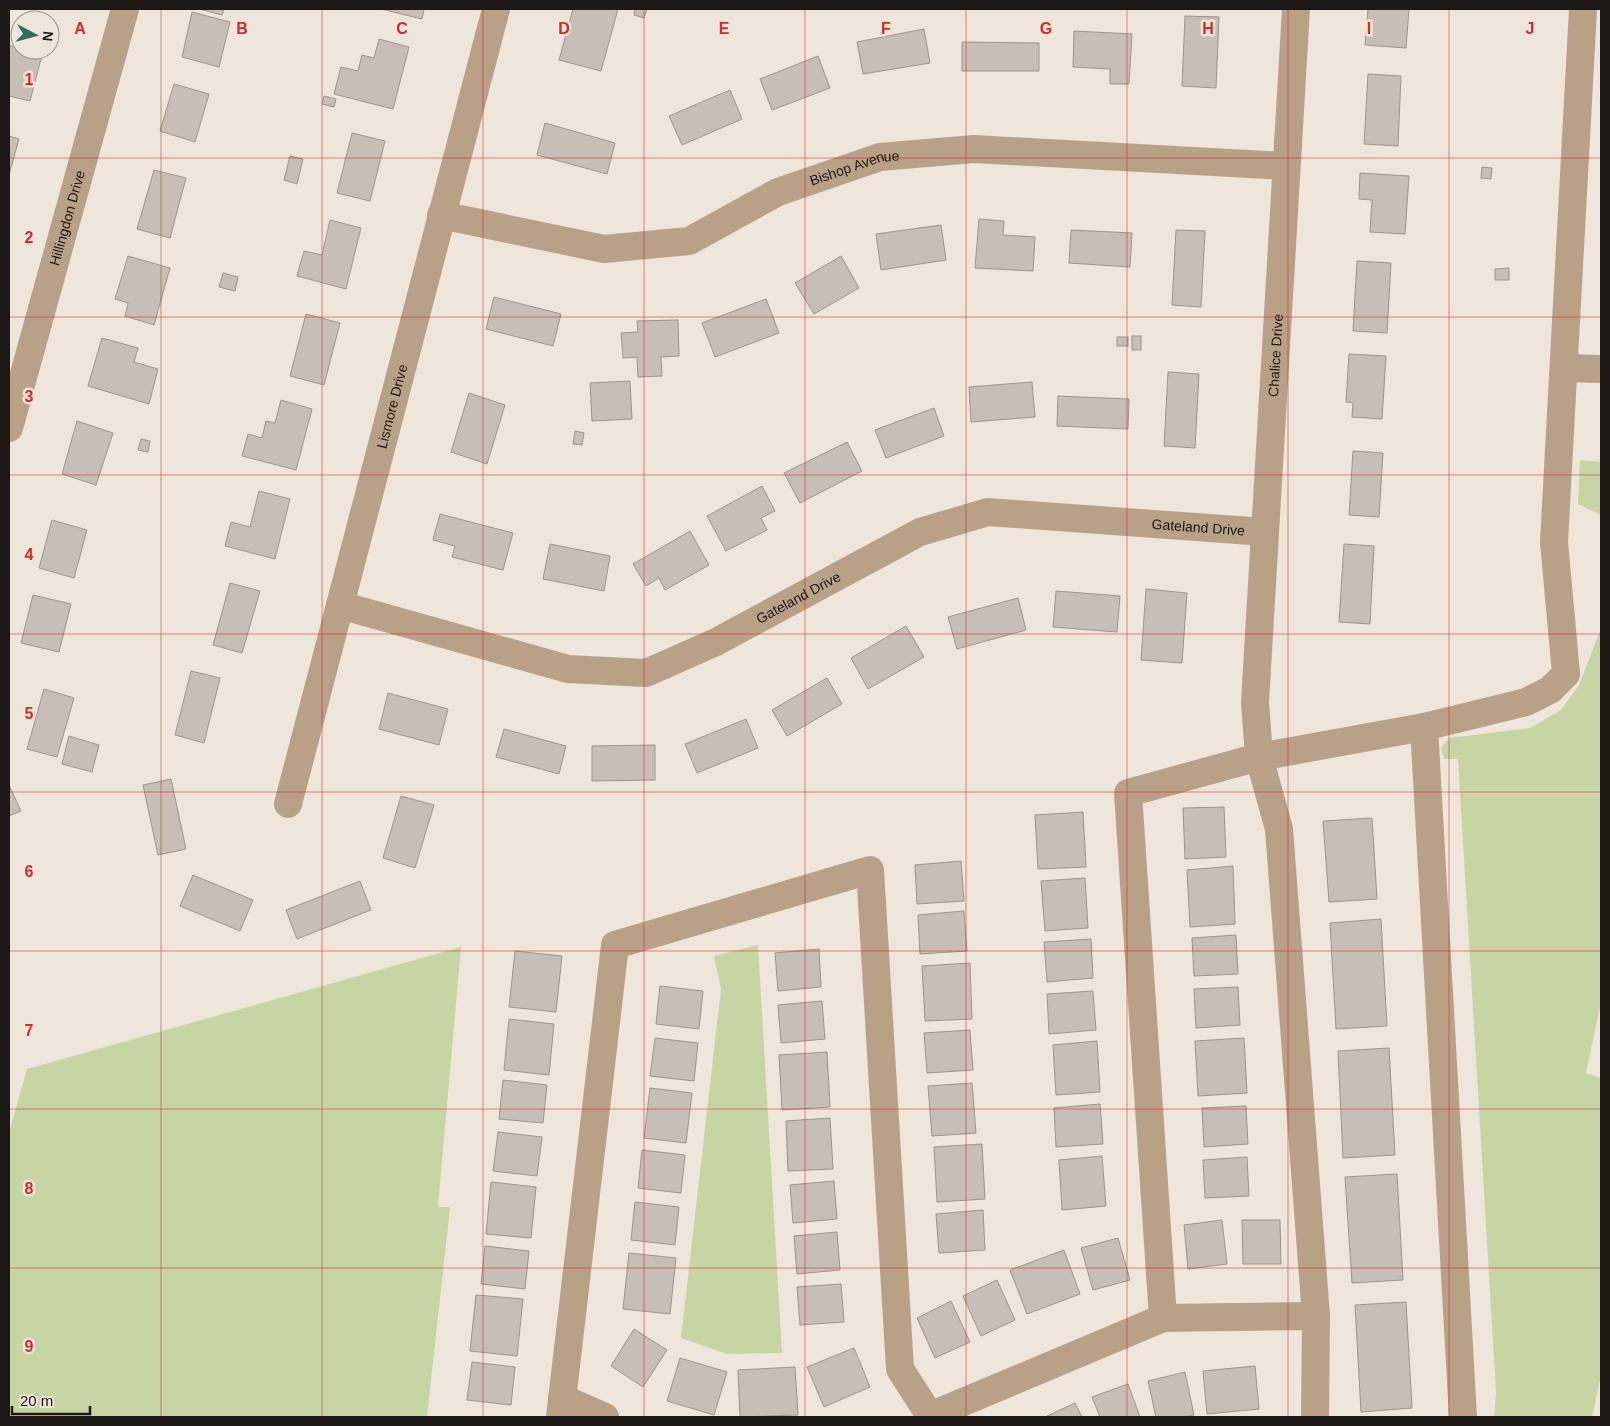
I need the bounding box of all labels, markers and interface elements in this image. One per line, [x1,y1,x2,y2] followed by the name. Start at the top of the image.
[10,10,60,60] north arrow
[74,20,86,37] text: A
[236,20,248,37] text: B
[396,20,408,37] text: C
[558,20,570,37] text: D
[719,20,730,37] text: E
[881,20,891,37] text: F
[1040,20,1052,37] text: G
[1202,20,1214,37] text: H
[1367,20,1371,37] text: I
[1526,20,1534,37] text: J
[39,30,56,42] text: N
[25,71,34,88] text: 1
[807,147,900,189] street label: Bishop Avenue
[46,168,88,267] street label: Hillingdon Drive
[25,229,34,246] text: 2
[1265,313,1286,397] street label: Chalice Drive
[373,362,411,450] street label: Lismore Drive
[25,388,34,405] text: 3
[1151,516,1246,539] street label: Gateland Drive
[25,546,34,563] text: 4
[753,568,843,627] street label: Gateland Drive
[25,705,34,722] text: 5
[25,863,34,880] text: 6
[25,1022,34,1039] text: 7
[25,1180,34,1197] text: 8
[25,1338,34,1355] text: 9
[12,1384,90,1416] scale bar
[20,1392,53,1409] text: 20 m

